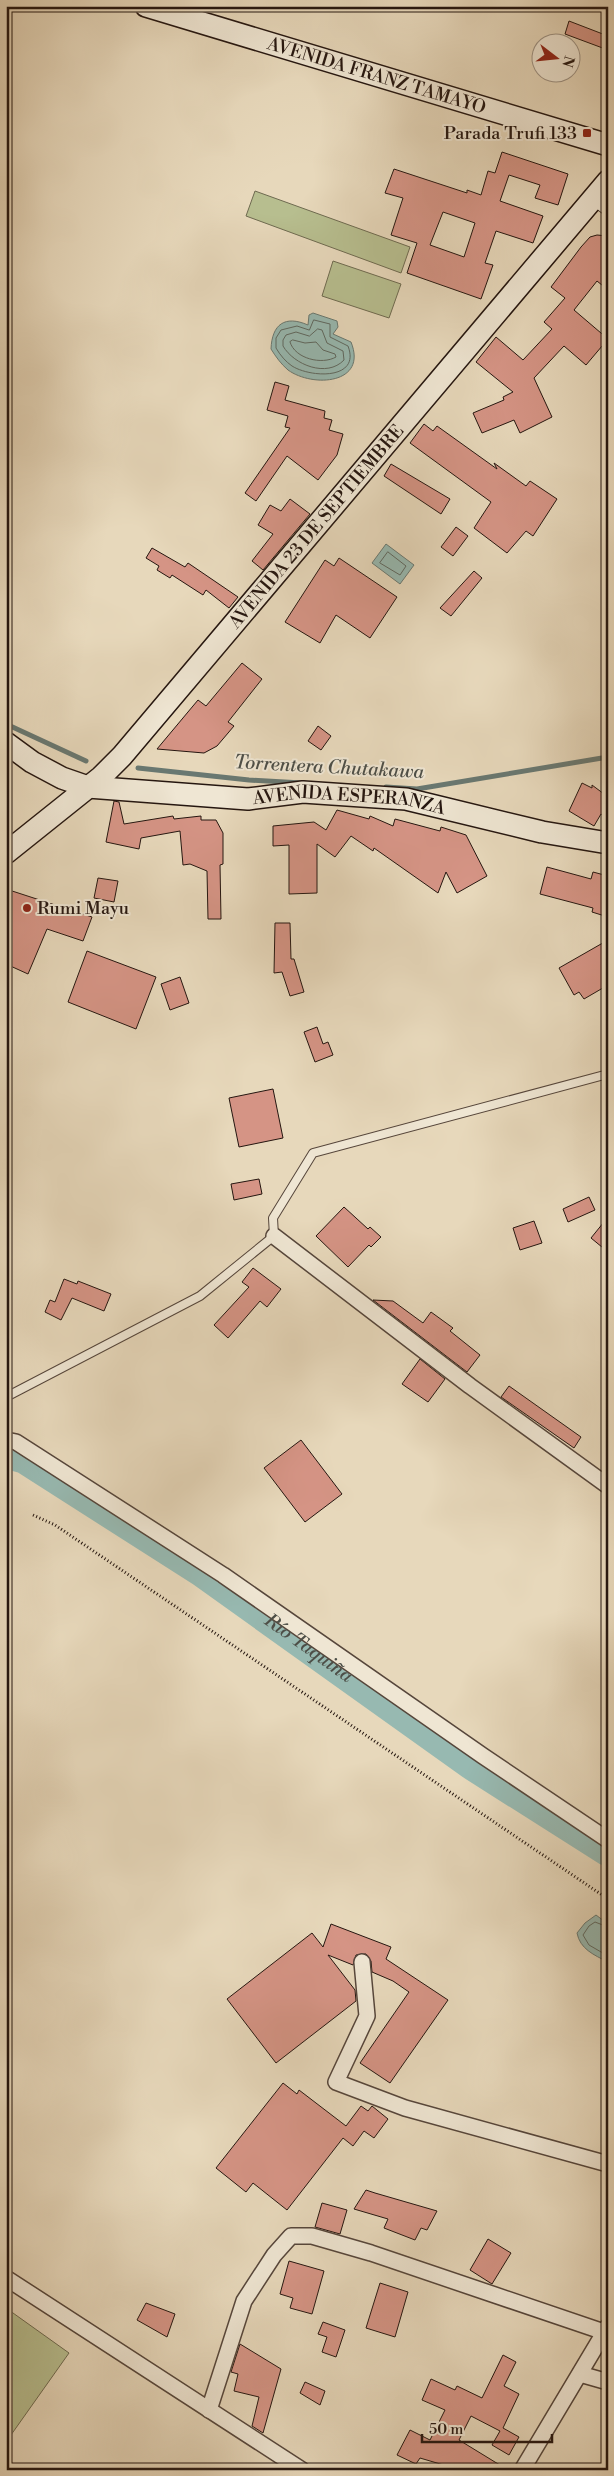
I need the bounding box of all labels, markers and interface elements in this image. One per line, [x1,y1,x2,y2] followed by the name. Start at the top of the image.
[264,31,489,119] street label: AVENIDA FRANZ TAMAYO
[532,32,582,82] north arrow
[557,54,578,69] text: N
[444,122,577,145] place label: Parada Trufi 133
[581,127,593,139] marker: Parada Trufi 133
[223,420,409,634] street label: AVENIDA 23 DE SEPTIEMBRE
[233,750,425,784] water label: Torrentera Chutakawa
[250,780,448,820] street label: AVENIDA ESPERANZA
[37,897,130,920] place label: Rumi Mayu
[21,902,33,914] marker: Rumi Mayu
[259,1608,358,1688] water label: Río Taquiña
[422,2411,552,2443] scale bar
[429,2420,463,2439] text: 50 m

